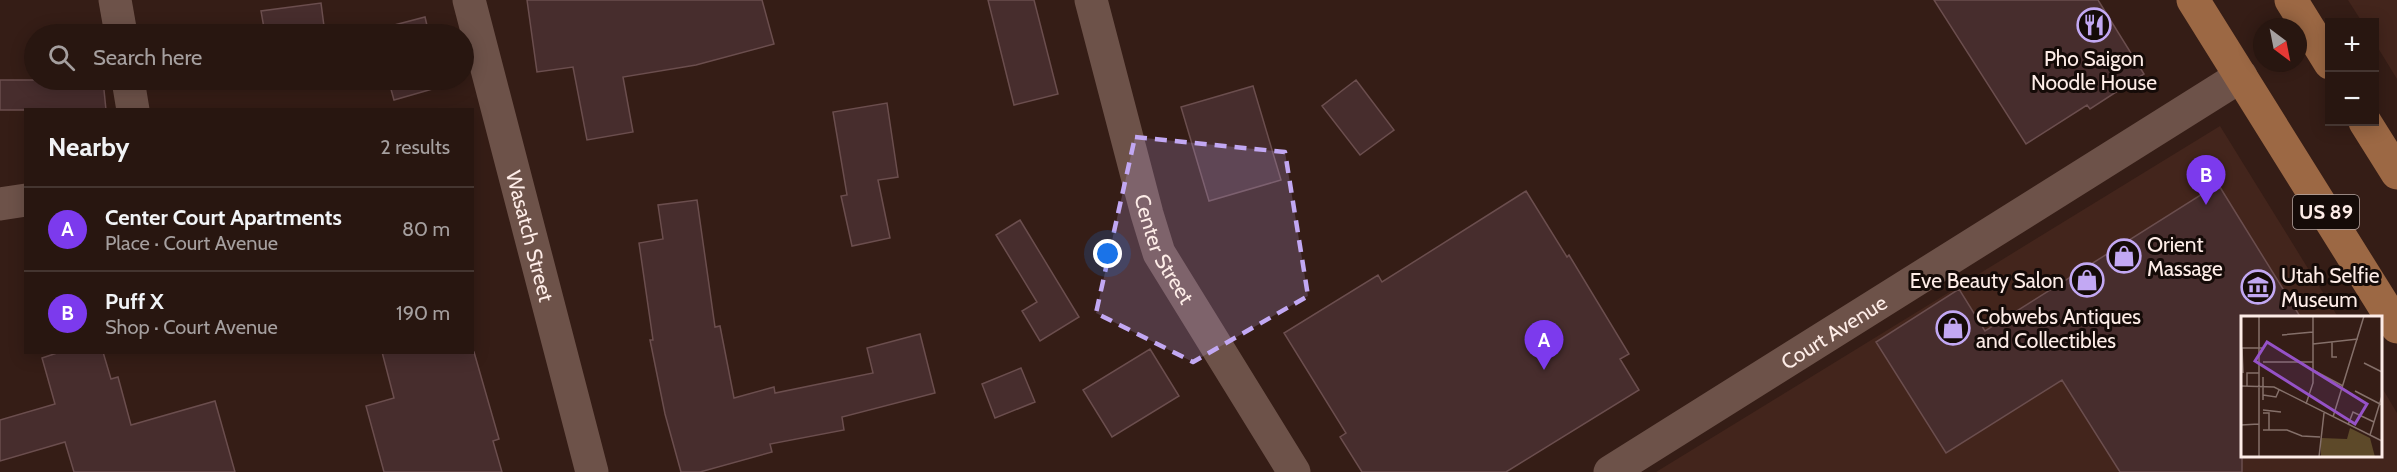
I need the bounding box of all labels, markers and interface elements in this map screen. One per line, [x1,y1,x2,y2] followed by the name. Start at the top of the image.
[2076,7,2112,43] restaurant icon: Pho Saigon Noodle House
[2253,18,2307,72] north arrow
[2325,18,2379,126] map controls
[2325,18,2379,72] button: +
[24,24,474,90] search box
[45,41,78,74] icon: search
[93,44,202,71] text: Search here
[2031,46,2157,95] place label: Pho Saigon Noodle House
[2325,72,2379,126] button: −
[48,131,129,163] text: Nearby
[380,135,450,159] text: 2 results
[2186,156,2226,205] pin: B
[501,168,560,304] street label: Wasatch Street
[1130,191,1200,308] street label: Center Street
[2293,195,2359,229] road number: US 89
[105,204,342,231] text: Center Court Apartments
[61,217,74,241] text: A
[402,217,450,241] text: 80 m
[105,231,278,255] text: Place · Court Avenue
[2147,232,2223,281] place label: Orient Massage
[2106,238,2142,274] shop icon: Orient Massage
[1093,239,1122,268] your location
[2069,262,2105,298] shop icon: Eve Beauty Salon
[2281,263,2380,312] place label: Utah Selfie Museum
[1910,268,2064,293] place label: Eve Beauty Salon
[2240,269,2276,305] museum icon: Utah Selfie Museum
[105,288,164,315] text: Puff X
[1776,289,1891,374] street label: Court Avenue
[61,301,74,325] text: B
[396,301,450,325] text: 190 m
[1976,304,2141,353] place label: Cobwebs Antiques and Collectibles
[1935,310,1971,346] shop icon: Cobwebs Antiques and Collectibles
[105,315,278,339] text: Shop · Court Avenue
[2241,316,2382,457] inset map
[1524,320,1564,370] pin: A

